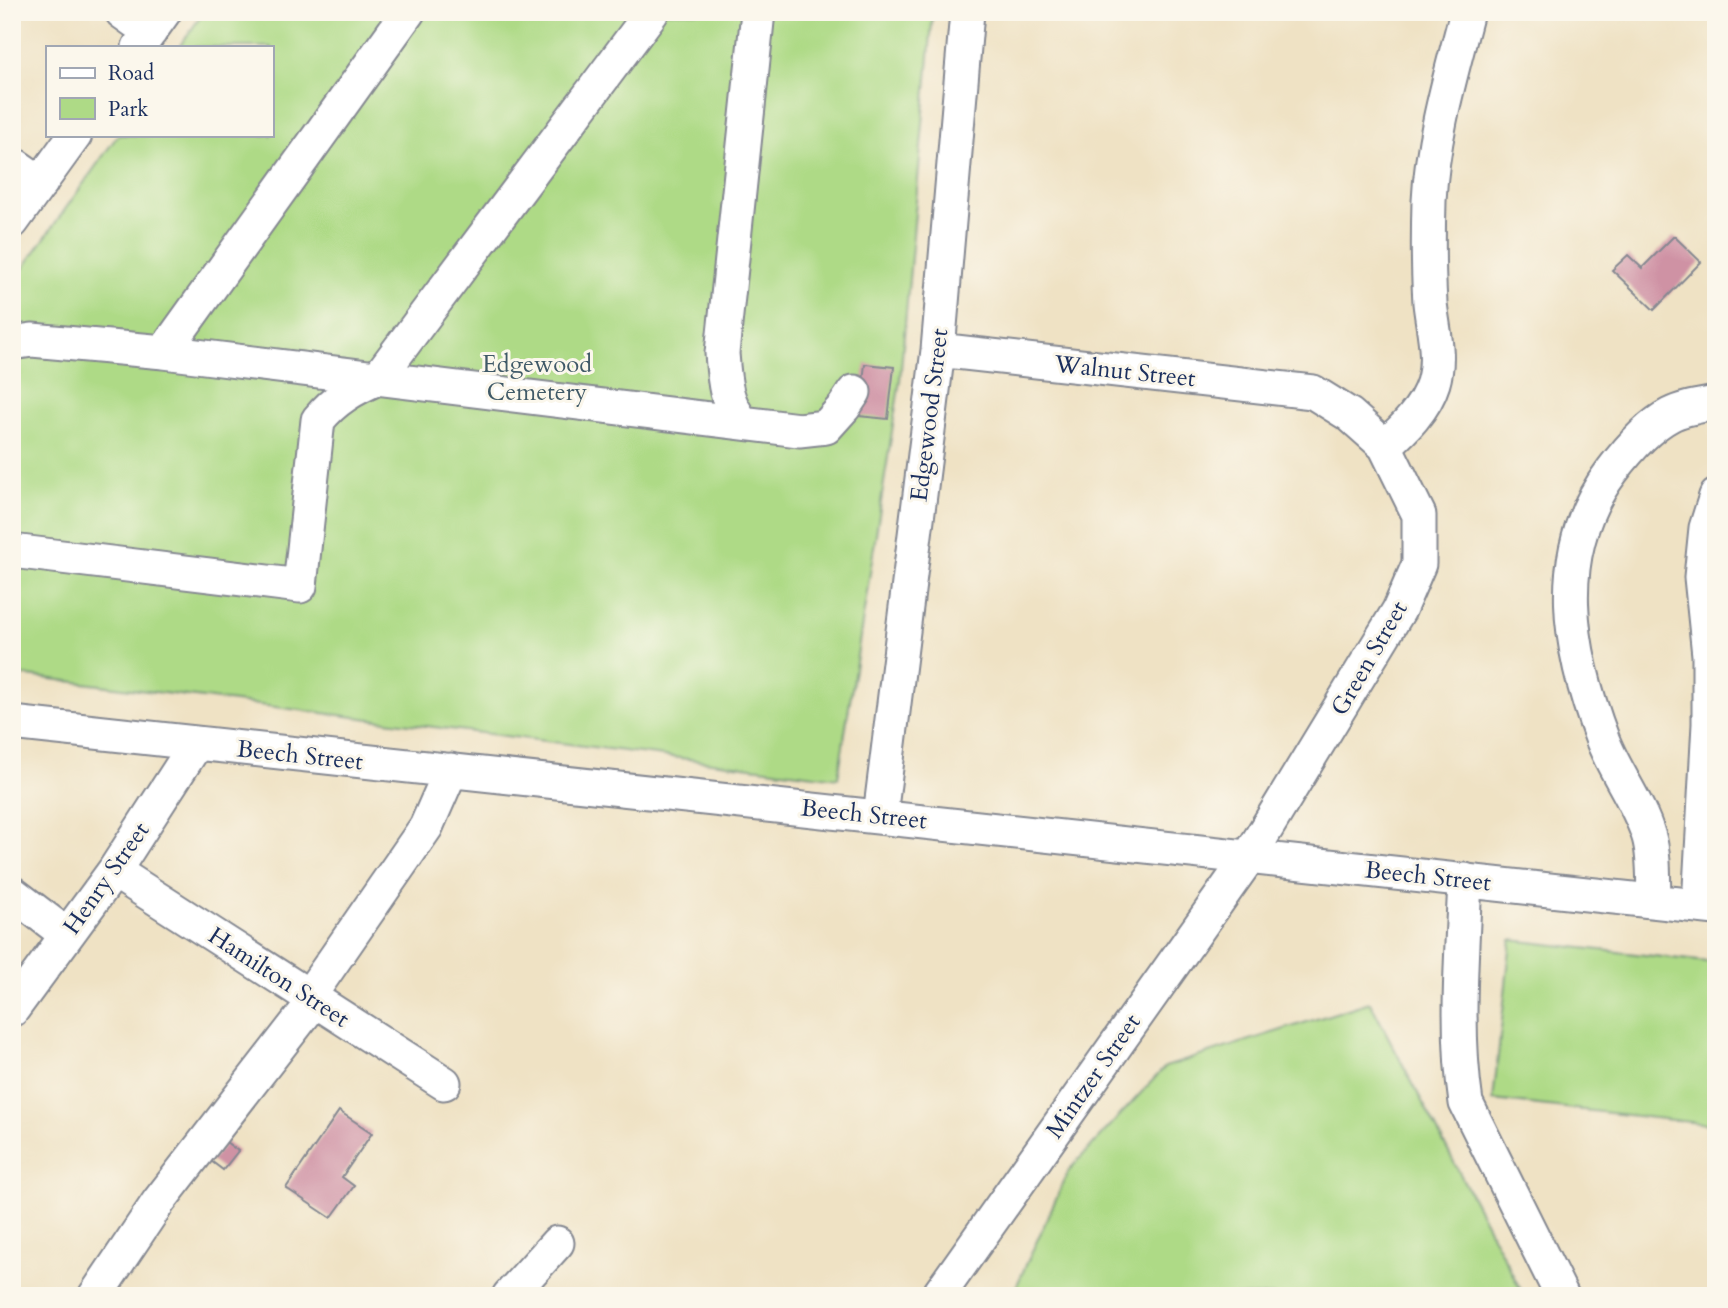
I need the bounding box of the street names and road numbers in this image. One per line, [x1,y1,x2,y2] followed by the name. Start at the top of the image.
[903,326,957,503] street label: Edgewood Street
[1052,348,1197,395] street label: Walnut Street
[1323,594,1416,722] street label: Green Street
[235,732,365,779] street label: Beech Street
[799,791,929,838] street label: Beech Street
[56,815,158,941] street label: Henry Street
[1363,853,1493,900] street label: Beech Street
[202,919,356,1036] street label: Hamilton Street
[1038,1007,1149,1145] street label: Mintzer Street

